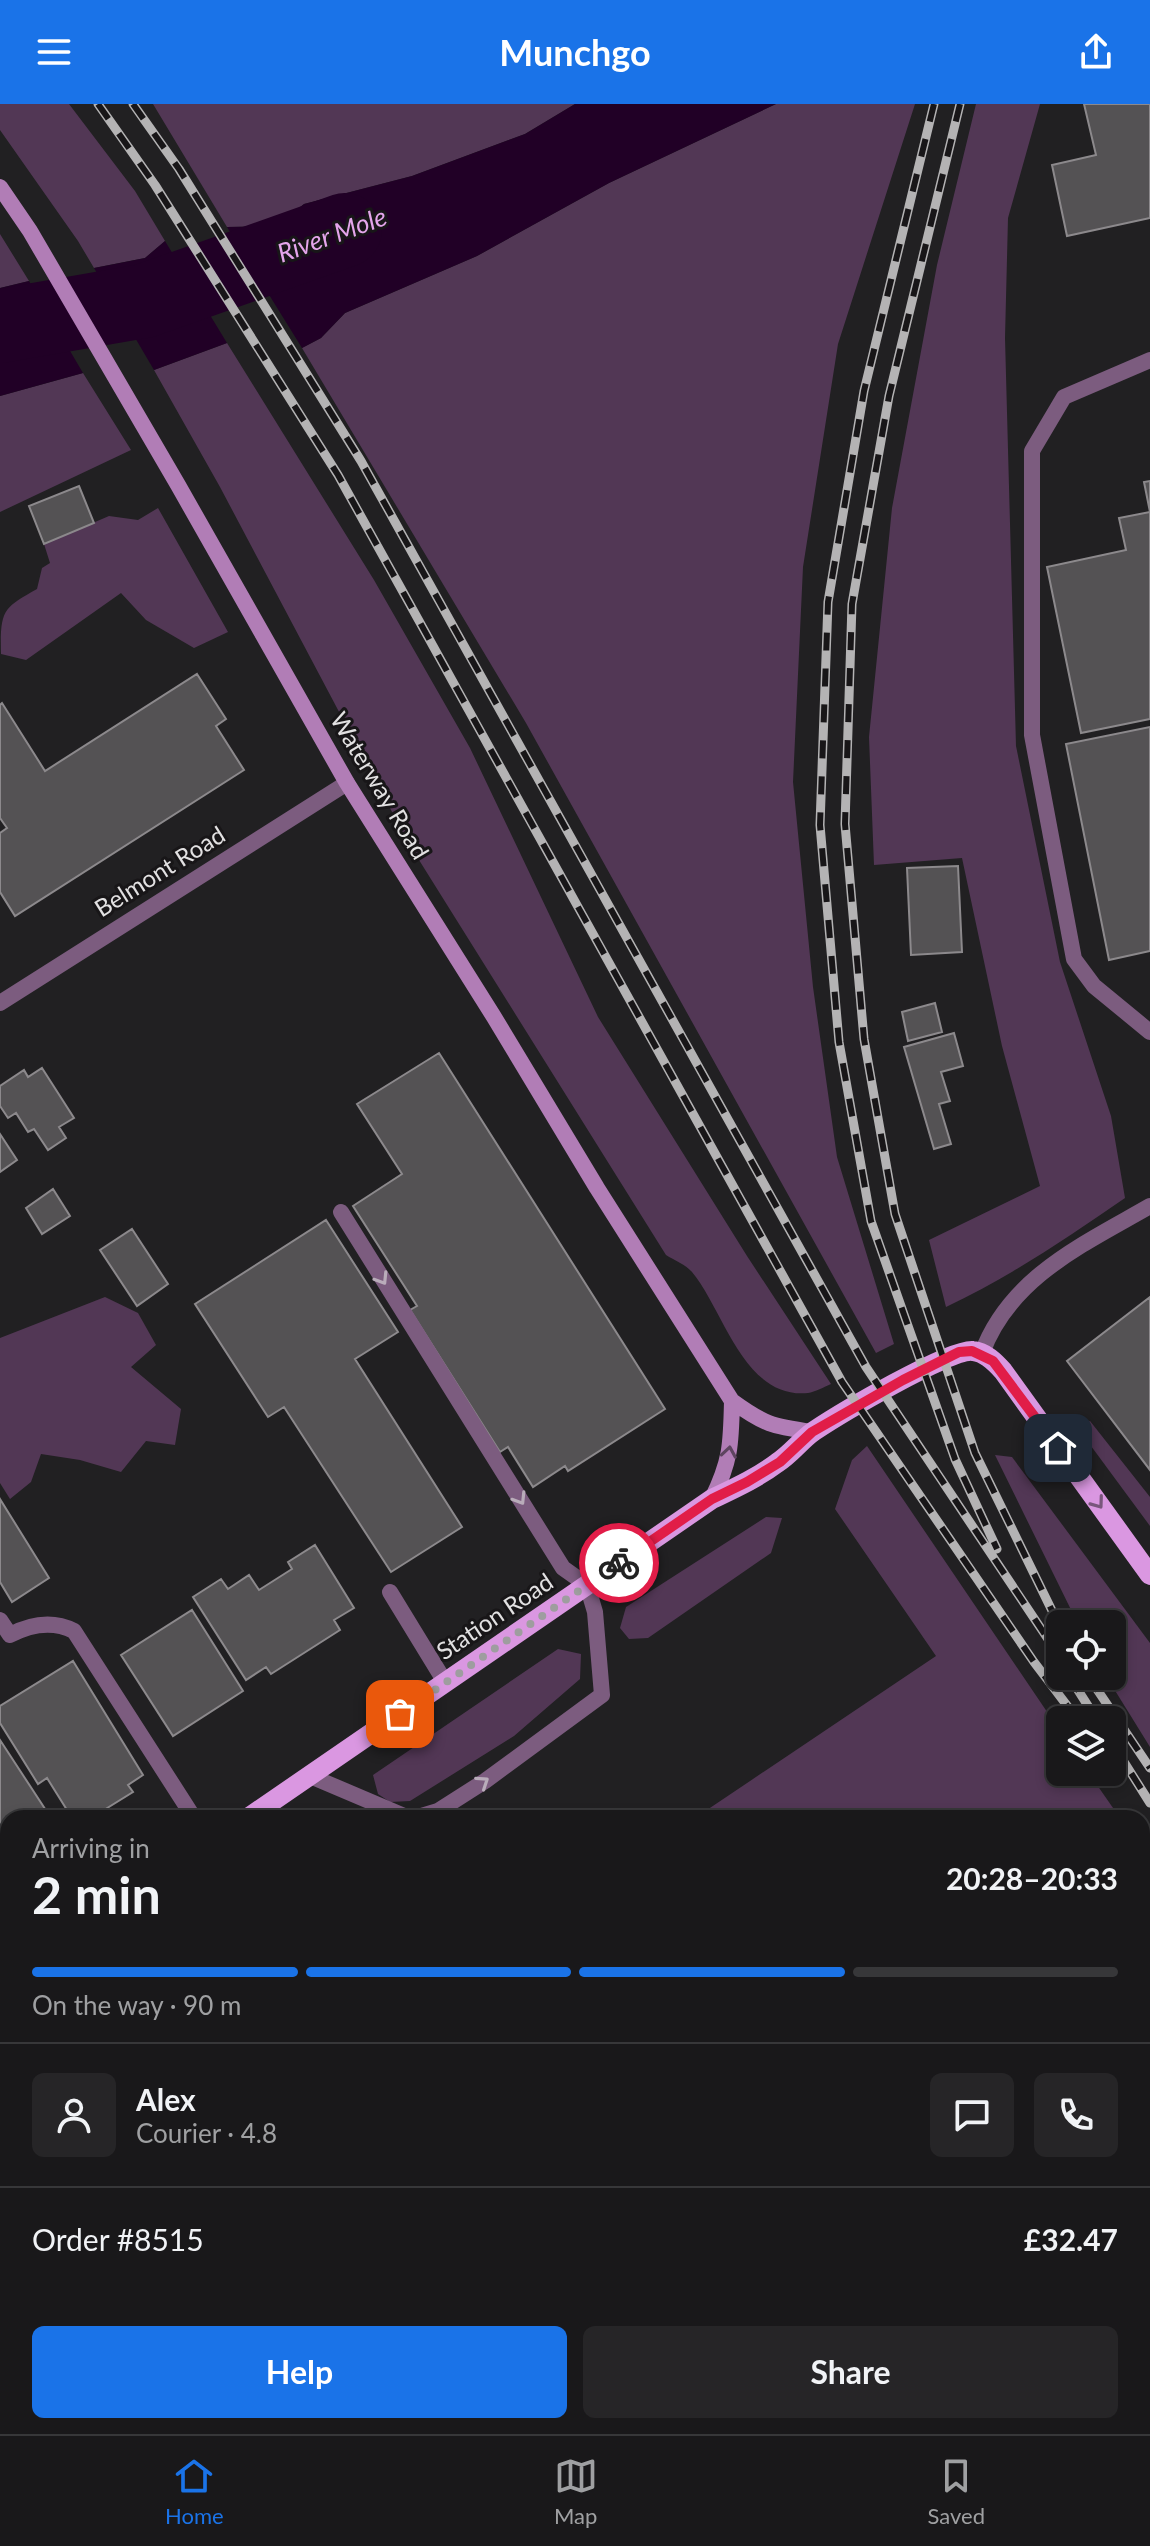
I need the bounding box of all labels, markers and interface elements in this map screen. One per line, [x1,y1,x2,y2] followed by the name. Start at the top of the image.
[32,30,76,74] icon: menu
[499,30,651,74] text: Munchgo
[1074,30,1118,74] icon: share
[273,200,391,269] water label: River Mole
[325,706,436,864] street label: Waterway Road
[89,819,230,922] street label: Belmont Road
[372,1270,387,1284] one-way arrow
[1024,1414,1092,1482] pin
[1036,1426,1080,1470] icon: home
[720,1445,737,1459] one-way arrow
[510,1490,525,1505] one-way arrow
[1088,1494,1102,1508] one-way arrow
[579,1523,659,1603] courier
[597,1541,641,1585] icon: bike
[430,1566,558,1665] street label: Station Road
[1046,1610,1126,1786] map controls
[1046,1610,1126,1690] button: locate
[366,1680,434,1748] pin
[378,1692,422,1736] icon: bag
[1046,1706,1126,1786] button: layers
[475,1777,489,1792] one-way arrow
[32,1832,150,1864] text: Arriving in
[946,1860,1118,1896] text: 20:28–20:33
[32,1863,161,1925] text: 2 min
[32,1989,241,2021] text: On the way · 90 m
[32,2073,116,2157] button: person
[930,2073,1014,2157] button: chat
[1034,2073,1118,2157] button: phone
[136,2081,196,2117] text: Alex
[136,2117,277,2149] text: Courier · 4.8
[32,2221,204,2257] text: Order #8515
[1024,2221,1118,2257] text: £32.47
[32,2326,567,2418] button: Help
[583,2326,1118,2418] button: Share
[165,2454,224,2529] tab: Home
[554,2454,598,2529] tab: Map
[928,2454,985,2529] tab: Saved

